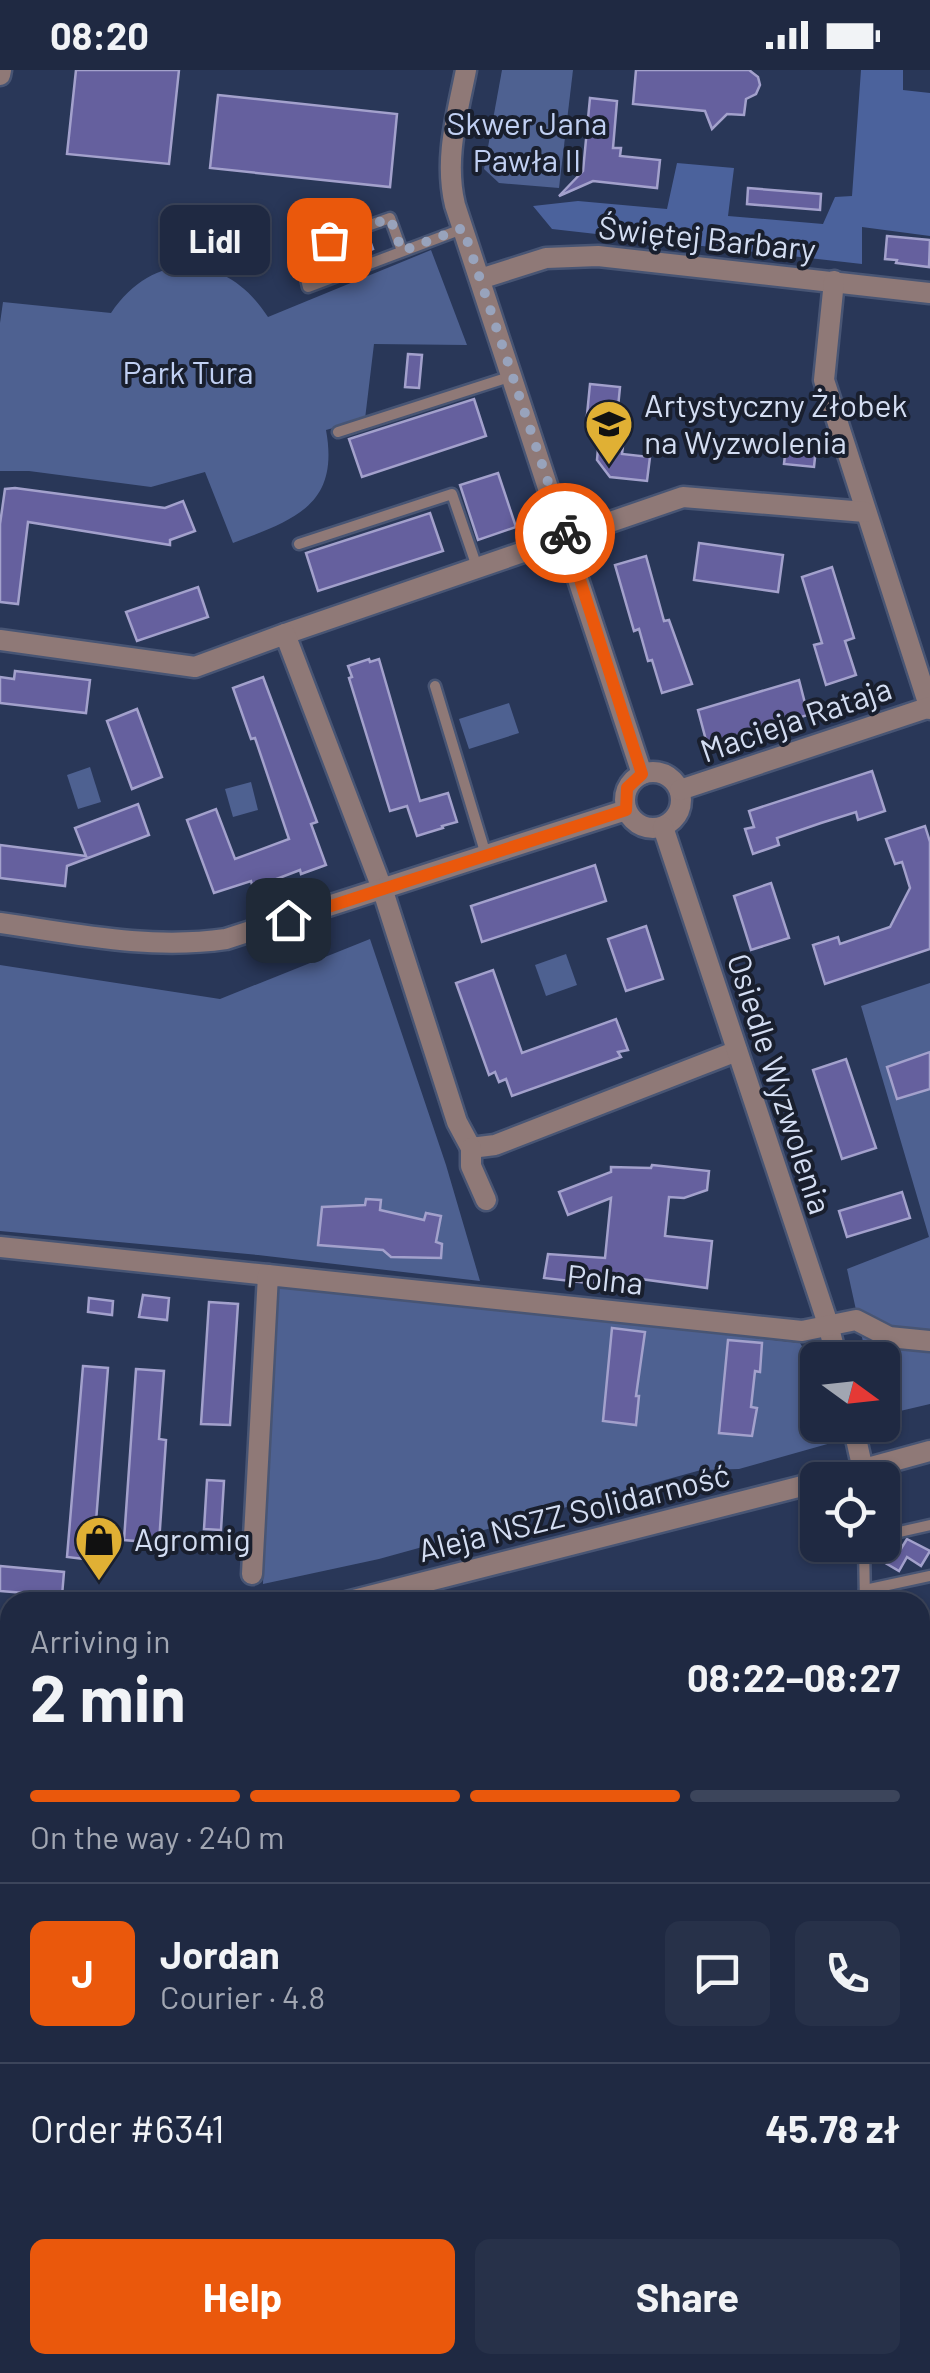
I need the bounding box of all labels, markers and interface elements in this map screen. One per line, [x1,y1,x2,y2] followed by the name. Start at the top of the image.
[50,12,149,58] text: 08:20
[447,103,607,178] park label: Skwer Jana Pawła II
[287,198,372,283] pin
[159,205,269,275] callout: Lidl
[597,207,818,267] street label: Świętej Barbary
[302,213,357,268] icon: bag
[189,221,241,259] text: Lidl
[122,352,254,390] park label: Park Tura
[644,385,908,460] place label: Artystyczny Żłobek na Wyzwolenia
[583,398,635,466] school or university icon: Artystyczny Żłobek na Wyzwolenia
[515,483,615,583] courier
[538,506,593,561] icon: bike
[695,668,896,769] street label: Macieja Rataja
[246,878,331,963] pin
[261,893,316,948] icon: home
[721,948,841,1218] street label: Osiedle Wyzwolenia
[565,1255,645,1301] street label: Polna
[800,1342,900,1442] north arrow
[800,1342,900,1562] map controls
[414,1454,733,1568] street label: Aleja NSZZ Solidarność
[800,1462,900,1562] button: locate
[73,1514,125,1582] shop icon: Agromig
[134,1519,251,1557] place label: Agromig
[30,1621,170,1659] text: Arriving in
[687,1654,900,1700] text: 08:22–08:27
[30,1657,186,1735] text: 2 min
[30,1817,285,1855] text: On the way · 240 m
[665,1921,770,2026] button: chat
[795,1921,900,2026] button: phone
[160,1931,280,1977] text: Jordan
[71,1950,94,1996] text: J
[160,1977,325,2015] text: Courier · 4.8
[30,2105,225,2151] text: Order #6341
[765,2105,900,2151] text: 45.78 zł
[30,2239,455,2354] button: Help
[475,2239,900,2354] button: Share

